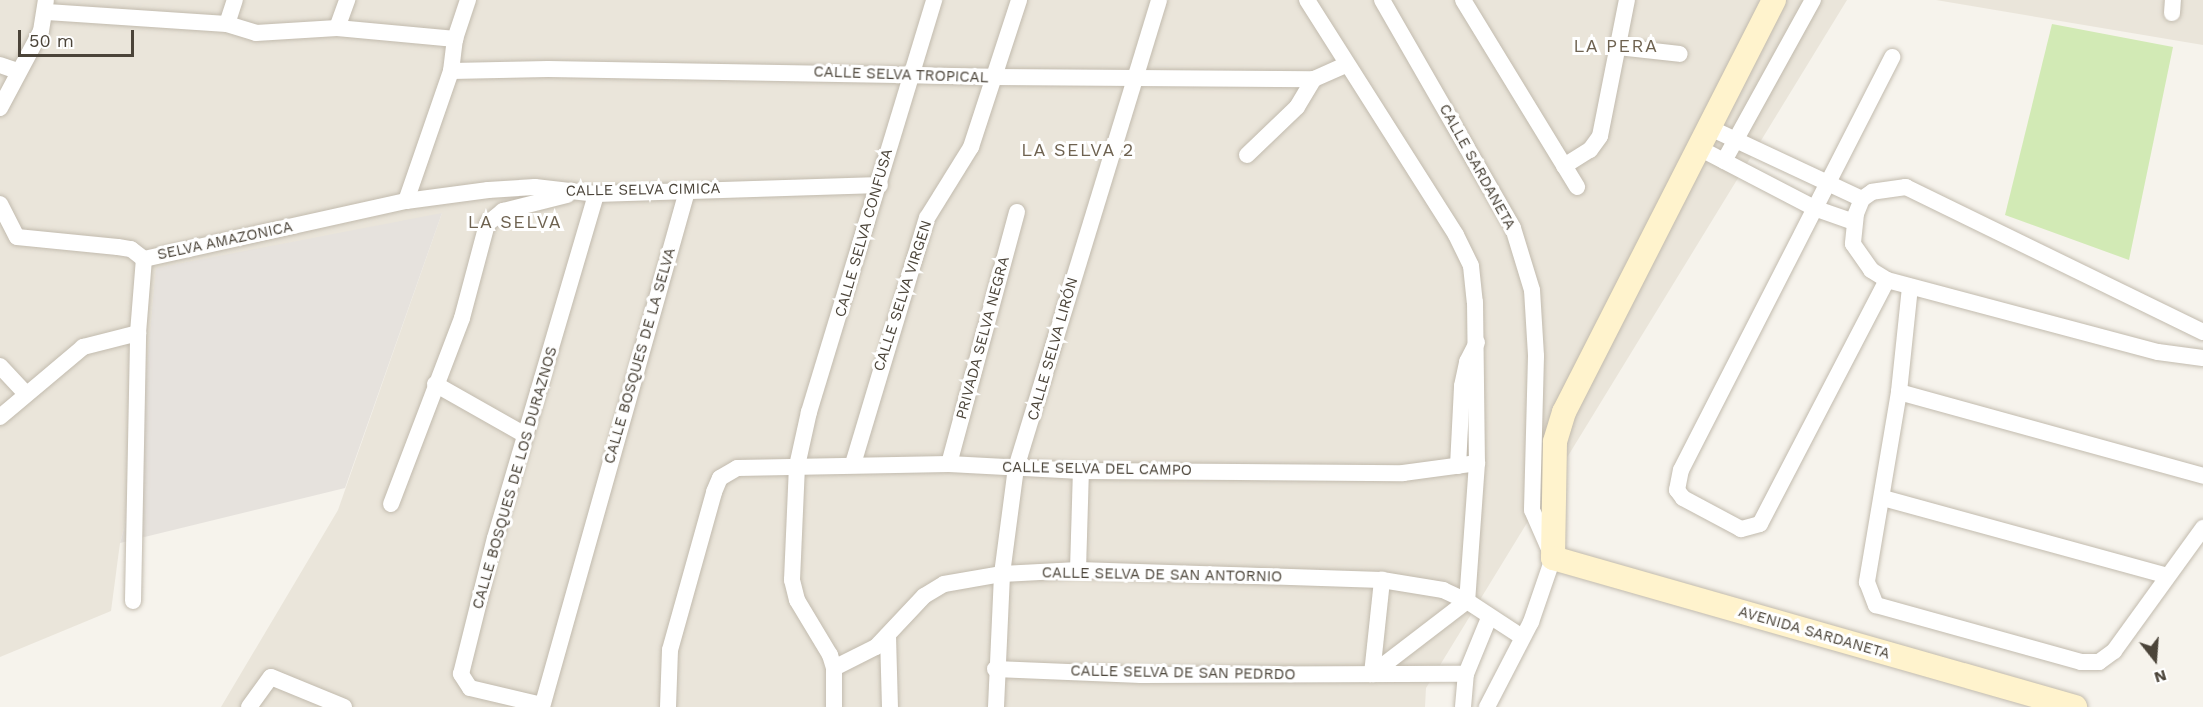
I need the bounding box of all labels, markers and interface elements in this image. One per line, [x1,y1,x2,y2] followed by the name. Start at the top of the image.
[21,18,136,56] scale bar
[29,30,74,51] text: 50 m
[1573,35,1659,57] district label: LA PERA
[813,63,989,87] street label: CALLE SELVA TROPICAL
[1435,101,1519,233] street label: CALLE SARDANETA
[1021,139,1135,161] district label: LA SELVA 2
[831,146,897,320] street label: CALLE SELVA CONFUSA
[565,180,721,200] street label: CALLE SELVA CIMICA
[467,211,563,233] district label: LA SELVA
[155,218,295,264] street label: SELVA AMAZONICA
[870,218,936,374] street label: CALLE SELVA VIRGEN
[600,246,680,466] street label: CALLE BOSQUES DE LA SELVA
[952,254,1014,422] street label: PRIVADA SELVA NEGRA
[1024,275,1082,423] street label: CALLE SELVA LIRÓN
[469,345,561,611] street label: CALLE BOSQUES DE LOS DURAZNOS
[1001,458,1193,480] street label: CALLE SELVA DEL CAMPO
[1041,564,1283,586] street label: CALLE SELVA DE SAN ANTORNIO
[1736,603,1892,663] street label: AVENIDA SARDANETA
[2125,629,2185,689] north arrow
[1070,662,1296,684] street label: CALLE SELVA DE SAN PEDRDO
[2152,666,2169,688] text: N

